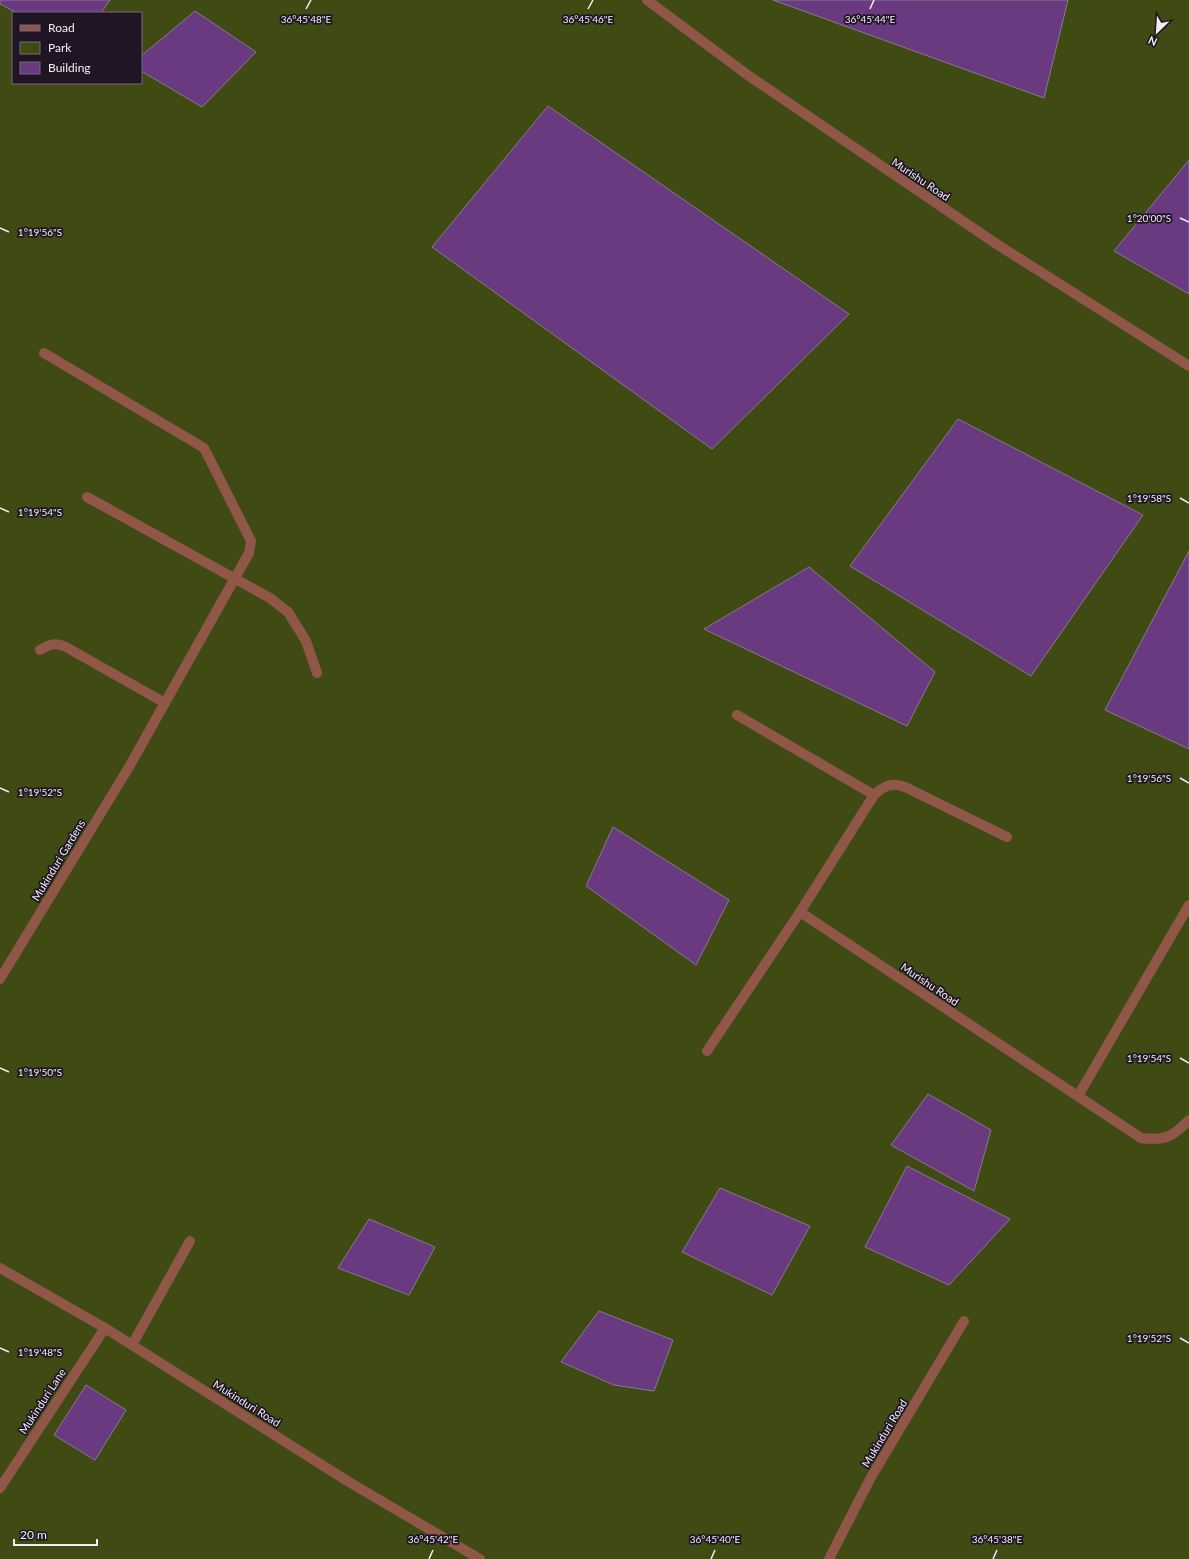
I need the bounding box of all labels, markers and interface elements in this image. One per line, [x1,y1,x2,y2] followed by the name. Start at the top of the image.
[12,12,142,84] legend
[1137,12,1177,52] north arrow
[281,13,331,25] text: 36°45'48"E
[563,13,613,25] text: 36°45'46"E
[845,13,895,25] text: 36°45'44"E
[48,20,75,35] text: Road
[1146,34,1159,49] text: N
[48,40,72,55] text: Park
[48,60,91,75] text: Building
[890,155,952,203] street label: Murishu Road
[1127,212,1171,224] text: 1°20'00"S
[18,226,62,238] text: 1°19'56"S
[1127,492,1171,504] text: 1°19'58"S
[18,506,62,518] text: 1°19'54"S
[1127,772,1171,784] text: 1°19'56"S
[18,786,62,798] text: 1°19'52"S
[29,817,88,903] street label: Mukinduri Gardens
[899,960,961,1008] street label: Murishu Road
[1127,1052,1171,1064] text: 1°19'54"S
[18,1066,62,1078] text: 1°19'50"S
[1127,1332,1171,1344] text: 1°19'52"S
[18,1346,62,1358] text: 1°19'48"S
[16,1366,68,1436] street label: Mukinduri Lane
[211,1377,283,1429] street label: Mukinduri Road
[859,1397,909,1469] street label: Mukinduri Road
[14,1521,97,1547] scale bar
[20,1527,47,1542] text: 20 m
[408,1533,458,1545] text: 36°45'42"E
[690,1533,740,1545] text: 36°45'40"E
[972,1533,1022,1545] text: 36°45'38"E

